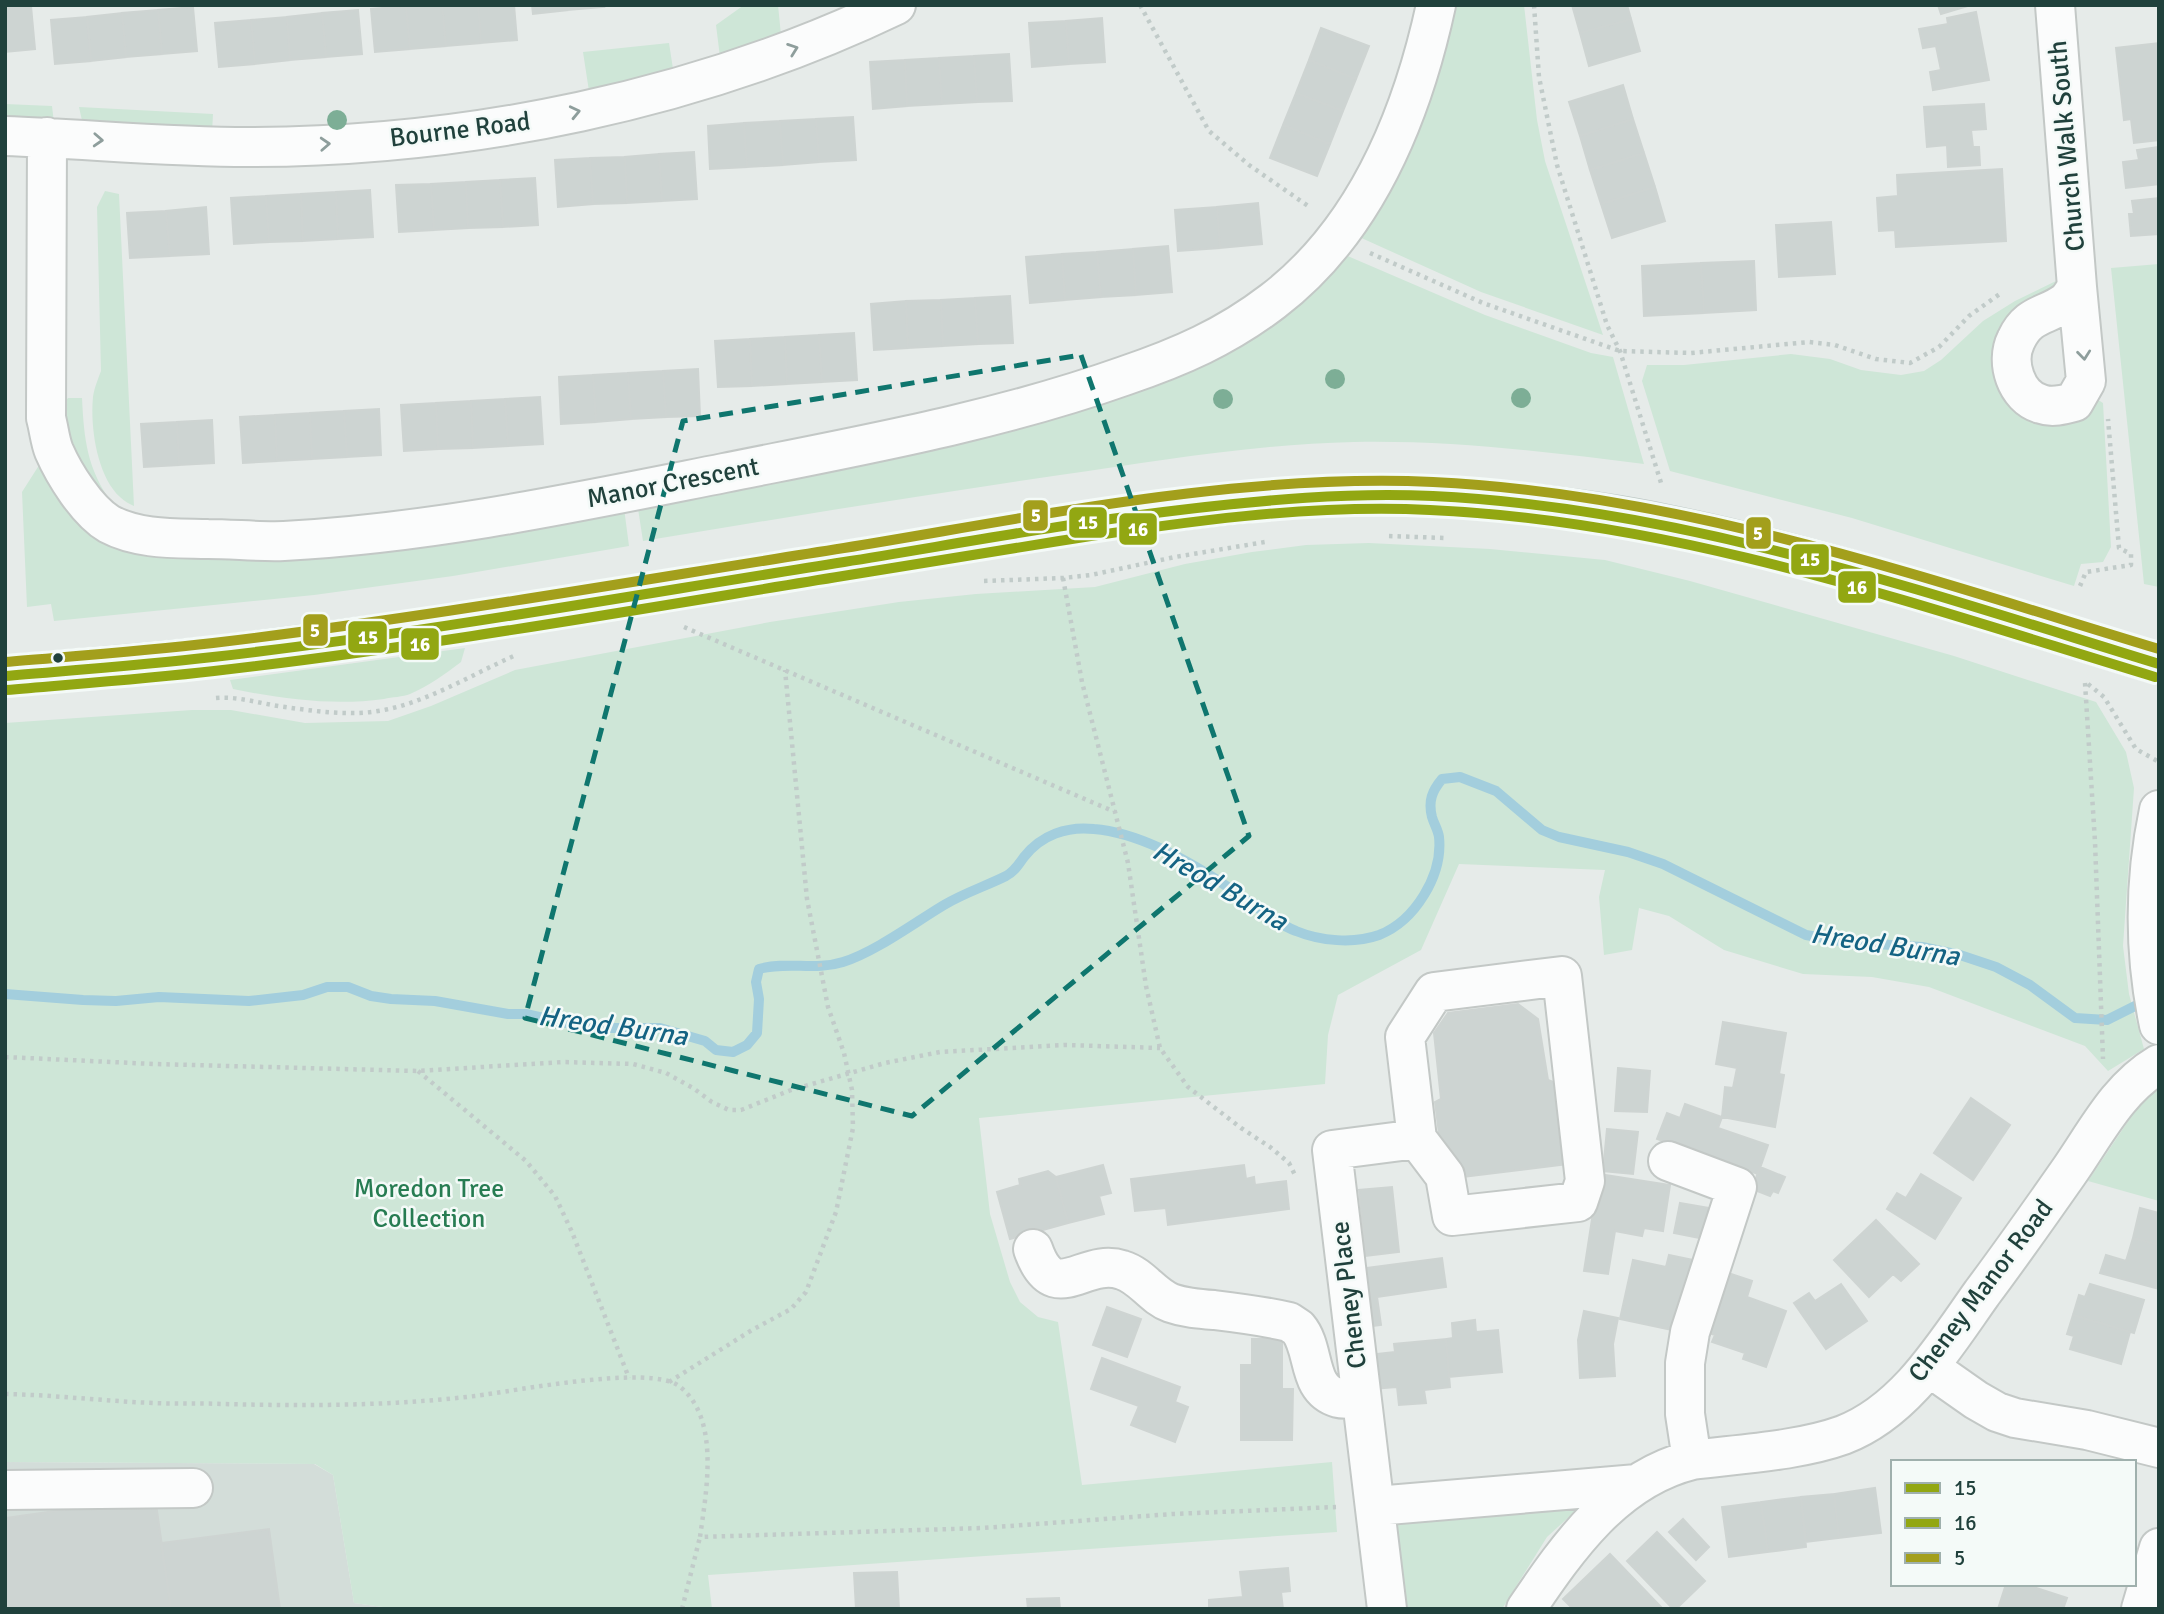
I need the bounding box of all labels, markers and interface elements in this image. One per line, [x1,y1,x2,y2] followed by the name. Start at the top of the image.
[2042,39,2092,253] street label: Church Walk South
[786,43,798,57] one-way arrow
[388,105,532,155] street label: Bourne Road
[569,105,581,120] one-way arrow
[93,132,104,147] one-way arrow
[320,136,331,151] one-way arrow
[2076,349,2091,361] one-way arrow
[584,451,762,515] street label: Manor Crescent
[1022,499,1049,532] line badge: 5
[1031,504,1041,528] text: 5
[1068,506,1108,539] line badge: 15
[1078,511,1098,535] text: 15
[1118,512,1158,546] line badge: 16
[1745,516,1772,550] line badge: 5
[1128,518,1148,542] text: 16
[1753,522,1763,546] text: 5
[1790,543,1830,576] line badge: 15
[1800,548,1820,572] text: 15
[1837,570,1877,604] line badge: 16
[1847,576,1867,600] text: 16
[302,613,329,647] line badge: 5
[310,619,320,643] text: 5
[347,620,388,654] line badge: 15
[358,626,378,650] text: 15
[400,627,440,661] line badge: 16
[410,633,430,657] text: 16
[51,651,65,665] unlabelled marker
[1146,834,1294,939] water label: Hreod Burna
[1808,916,1963,974] water label: Hreod Burna
[536,999,691,1053] water label: Hreod Burna
[354,1173,504,1235] park label: Moredon Tree Collection
[1902,1193,2060,1389] street label: Cheney Manor Road
[1324,1219,1374,1371] street label: Cheney Place
[1891,1460,2136,1586] legend
[1954,1475,1977,1501] text: 15
[1954,1510,1977,1536] text: 16
[1954,1545,1965,1571] text: 5

